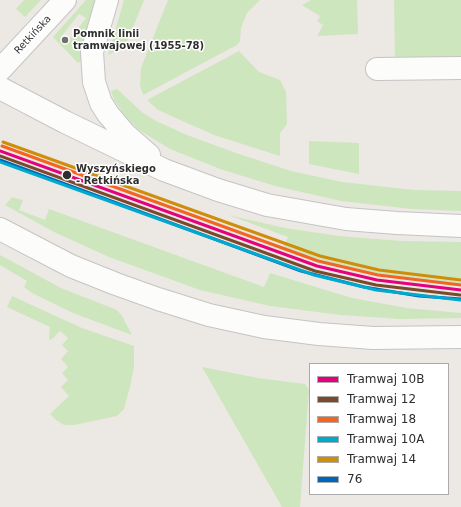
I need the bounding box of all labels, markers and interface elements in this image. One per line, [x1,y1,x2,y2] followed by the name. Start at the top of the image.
[12,13,54,57] street label: Retkińska
[73,28,204,52] place label: Pomnik linii tramwajowej (1955-78)
[60,35,70,45] marker: Pomnik linii tramwajowej (1955-78)
[76,163,156,186] place label: Wyszyńskiego - Retkińska
[61,169,73,181] marker: Wyszyńskiego - Retkińska
[309,363,449,495] legend
[347,372,424,386] text: Tramwaj 10B
[347,392,416,406] text: Tramwaj 12
[347,412,416,426] text: Tramwaj 18
[347,432,424,446] text: Tramwaj 10A
[347,452,416,466] text: Tramwaj 14
[347,472,362,486] text: 76

